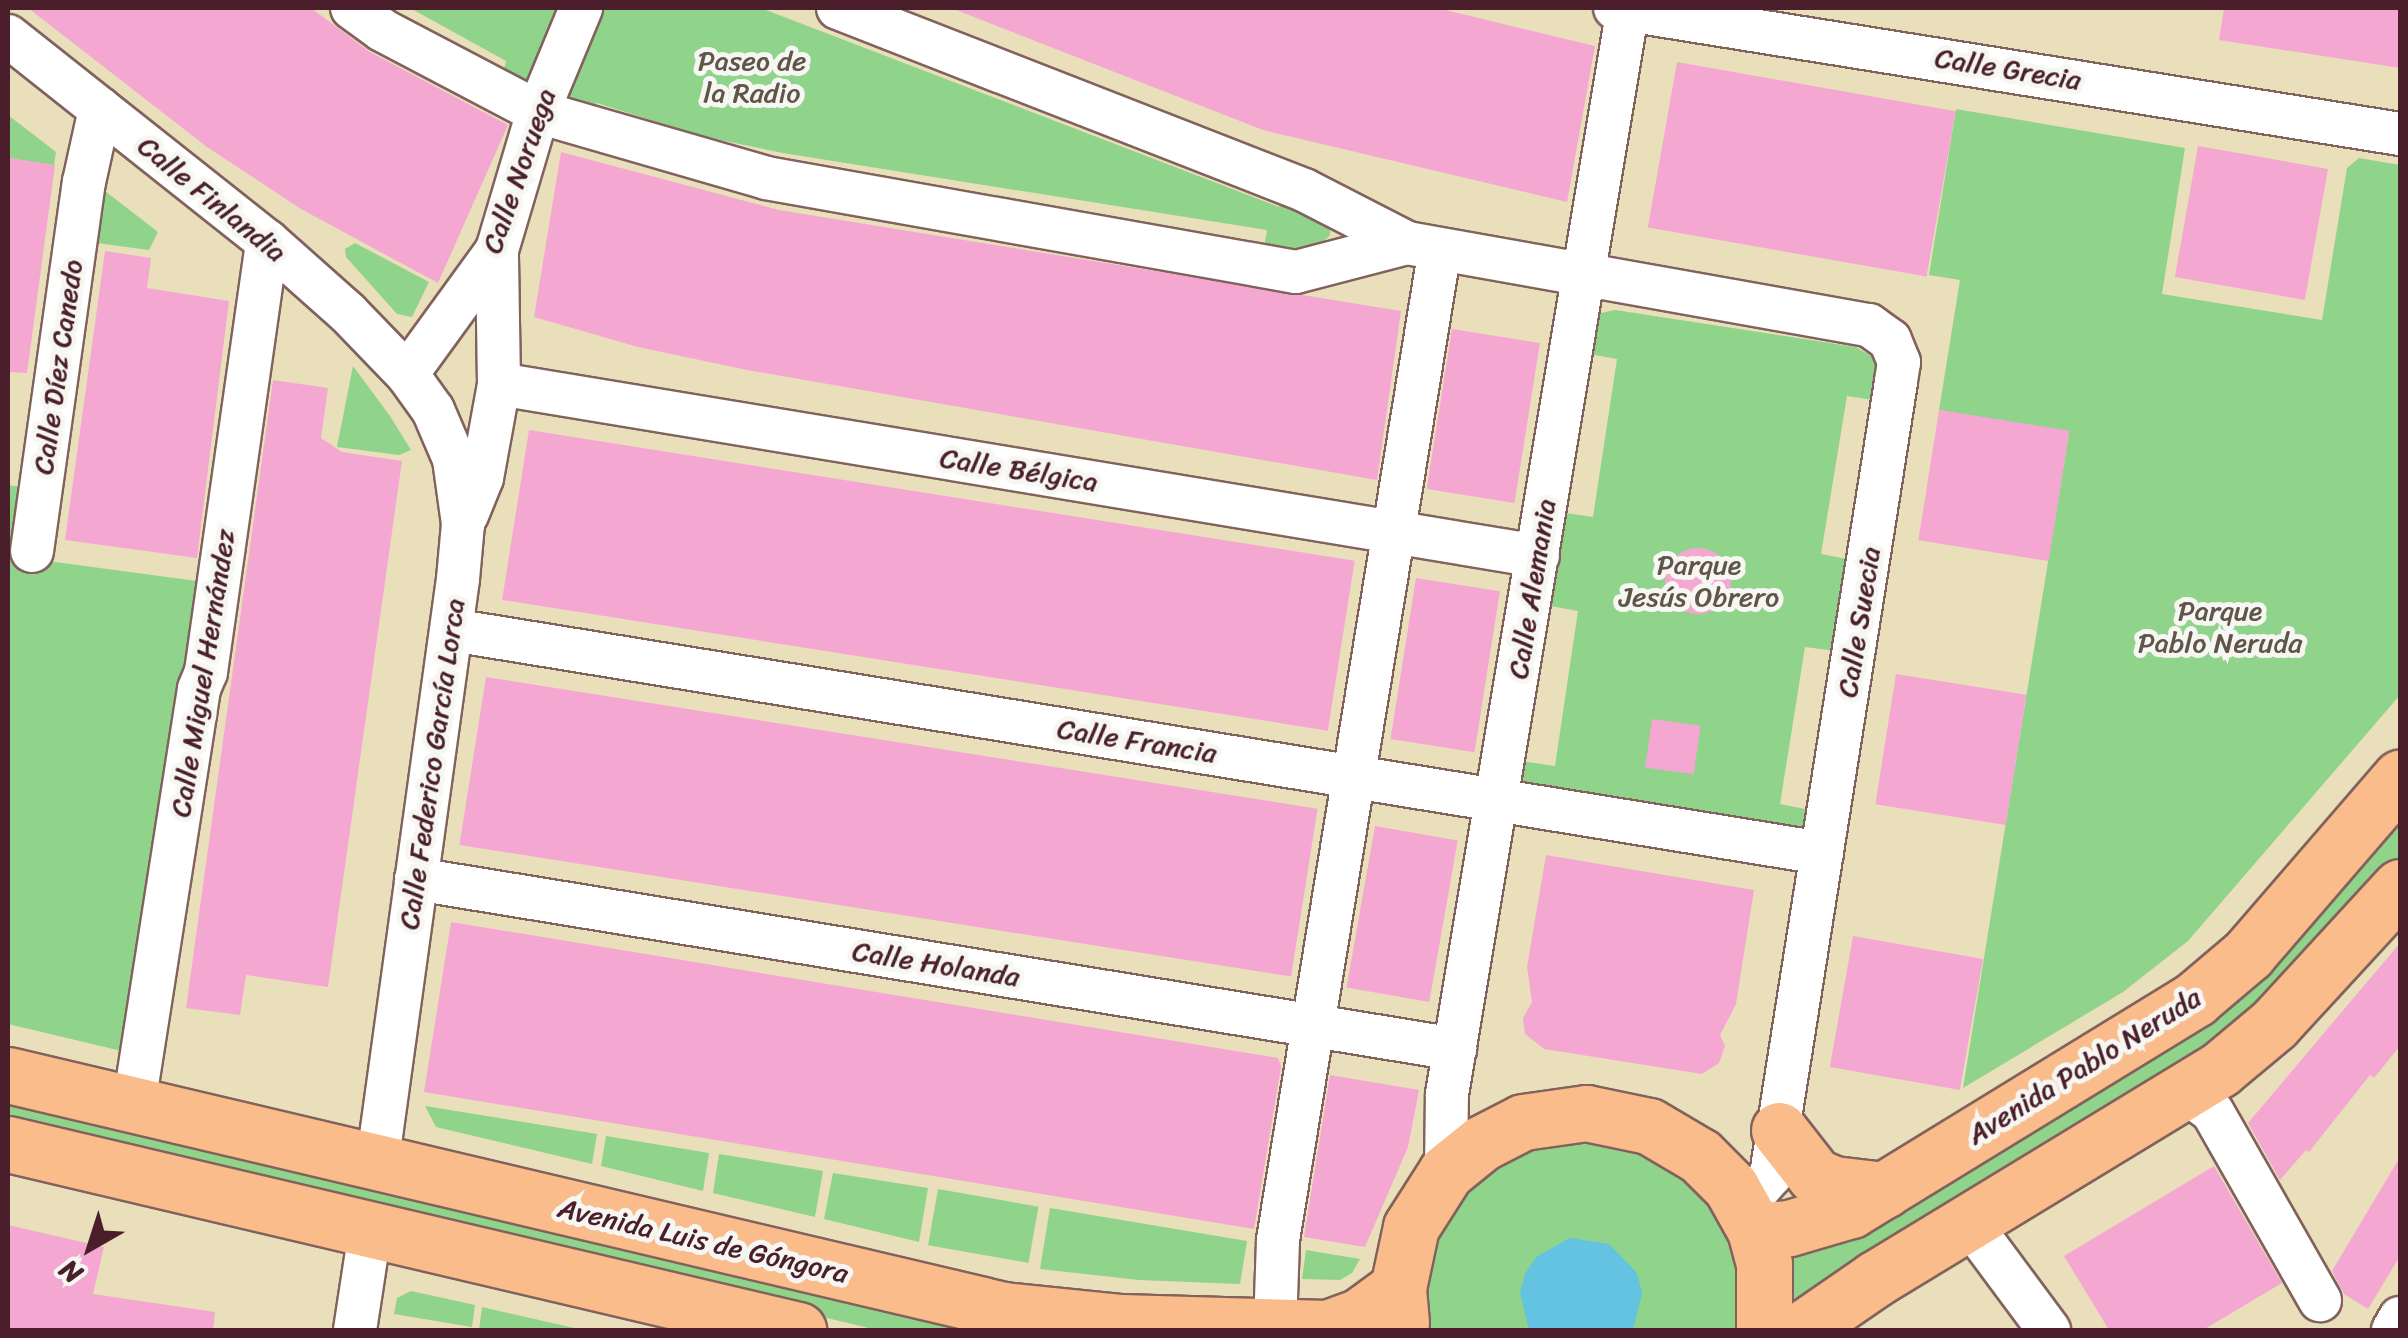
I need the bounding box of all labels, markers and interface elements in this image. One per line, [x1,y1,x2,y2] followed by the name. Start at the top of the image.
[1932,41,2084,97] street label: Calle Grecia
[698,44,806,110] park label: Paseo de la Radio
[475,85,563,257] street label: Calle Noruega
[131,129,293,269] street label: Calle Finlandia
[26,257,90,477] street label: Calle Díez Canedo
[938,441,1100,499] street label: Calle Bélgica
[1501,496,1563,682] street label: Calle Alemania
[164,527,242,819] street label: Calle Miguel Hernández
[1831,544,1887,700] street label: Calle Suecia
[1619,548,1779,614] park label: Parque Jesús Obrero
[2137,594,2303,660] park label: Parque Pablo Neruda
[392,596,472,932] street label: Calle Federico García Lorca
[1055,712,1219,770] street label: Calle Francia
[850,934,1022,994] street label: Calle Holanda
[1961,980,2207,1152] street label: Avenida Pablo Neruda
[554,1191,852,1291] street label: Avenida Luis de Góngora
[40,1198,140,1298] north arrow
[48,1247,94,1297] text: N

